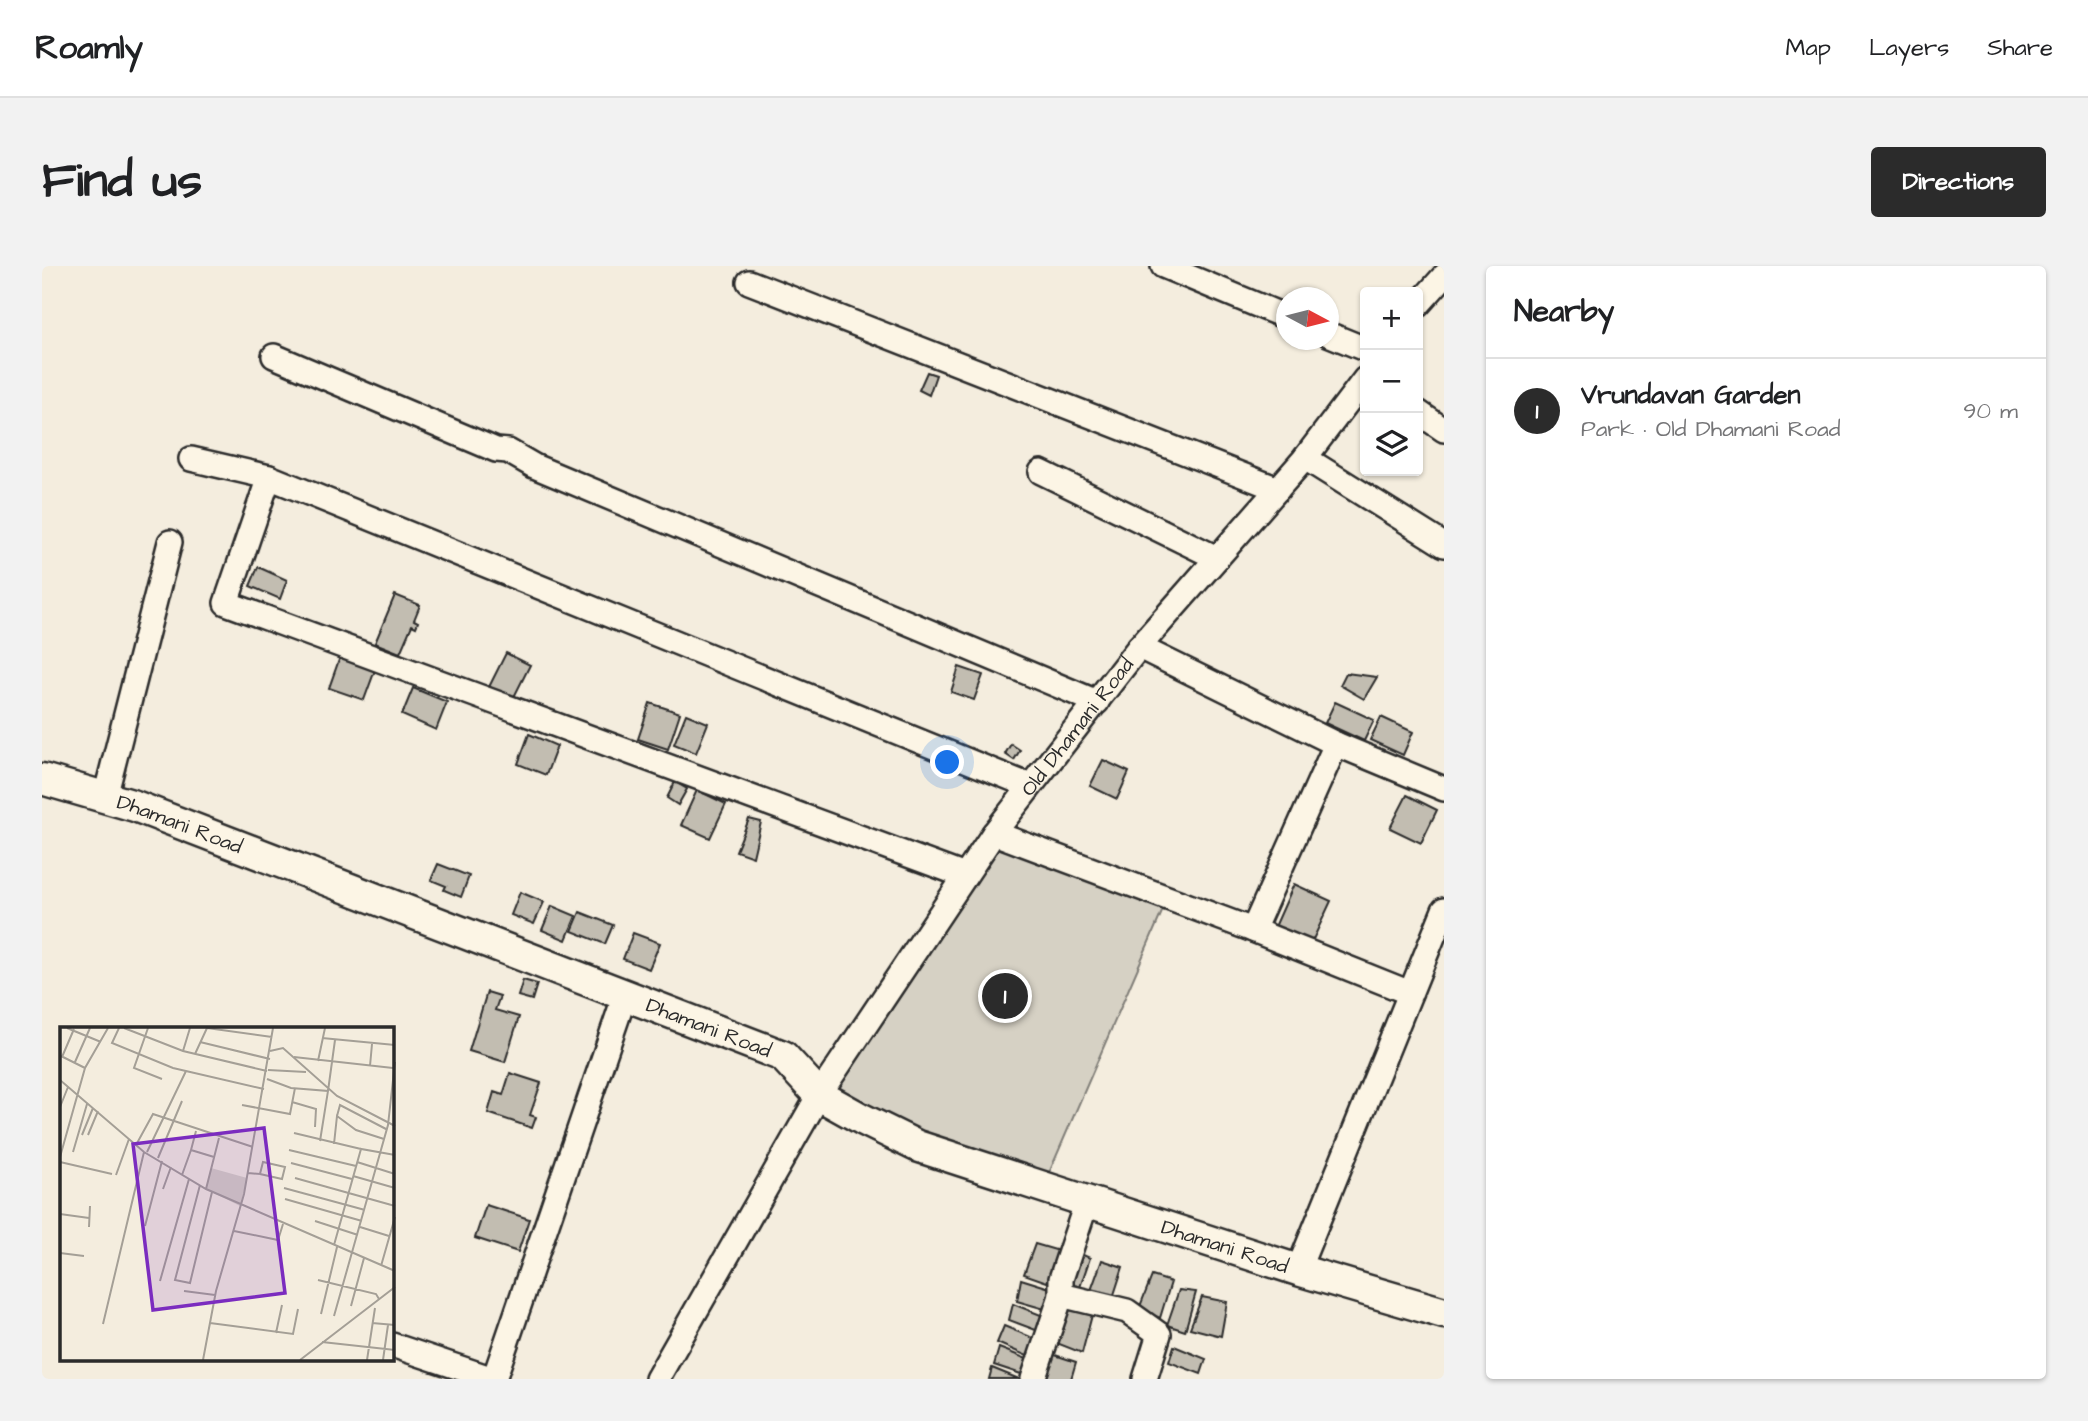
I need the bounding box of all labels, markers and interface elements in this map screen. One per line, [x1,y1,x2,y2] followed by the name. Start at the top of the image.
[35,25,143,71] text: Roamly
[1786,31,1831,65] text: Map
[1869,31,1949,65] text: Layers
[1987,31,2053,65] text: Share
[1871,147,2046,217] button: Directions
[42,148,202,216] text: Find us
[1276,287,1339,350] north arrow
[1360,287,1423,476] map controls
[1360,287,1423,350] button: +
[1514,291,1614,333] text: Nearby
[1360,350,1423,413] button: −
[1581,377,1801,413] text: Vrundavan Garden
[1536,395,1538,427] text: 1
[1963,395,2018,427] text: 90 m
[1360,413,1423,476] button: layers
[1581,413,1841,445] text: Park · Old Dhamani Road
[1014,651,1141,802] street label: Old Dhamani Road
[930,745,964,779] your location
[114,788,247,861] street label: Dhamani Road
[982,970,1028,1022] pin: 1
[642,991,776,1065] street label: Dhamani Road
[60,1027,394,1362] inset map
[1158,1213,1292,1281] street label: Dhamani Road

